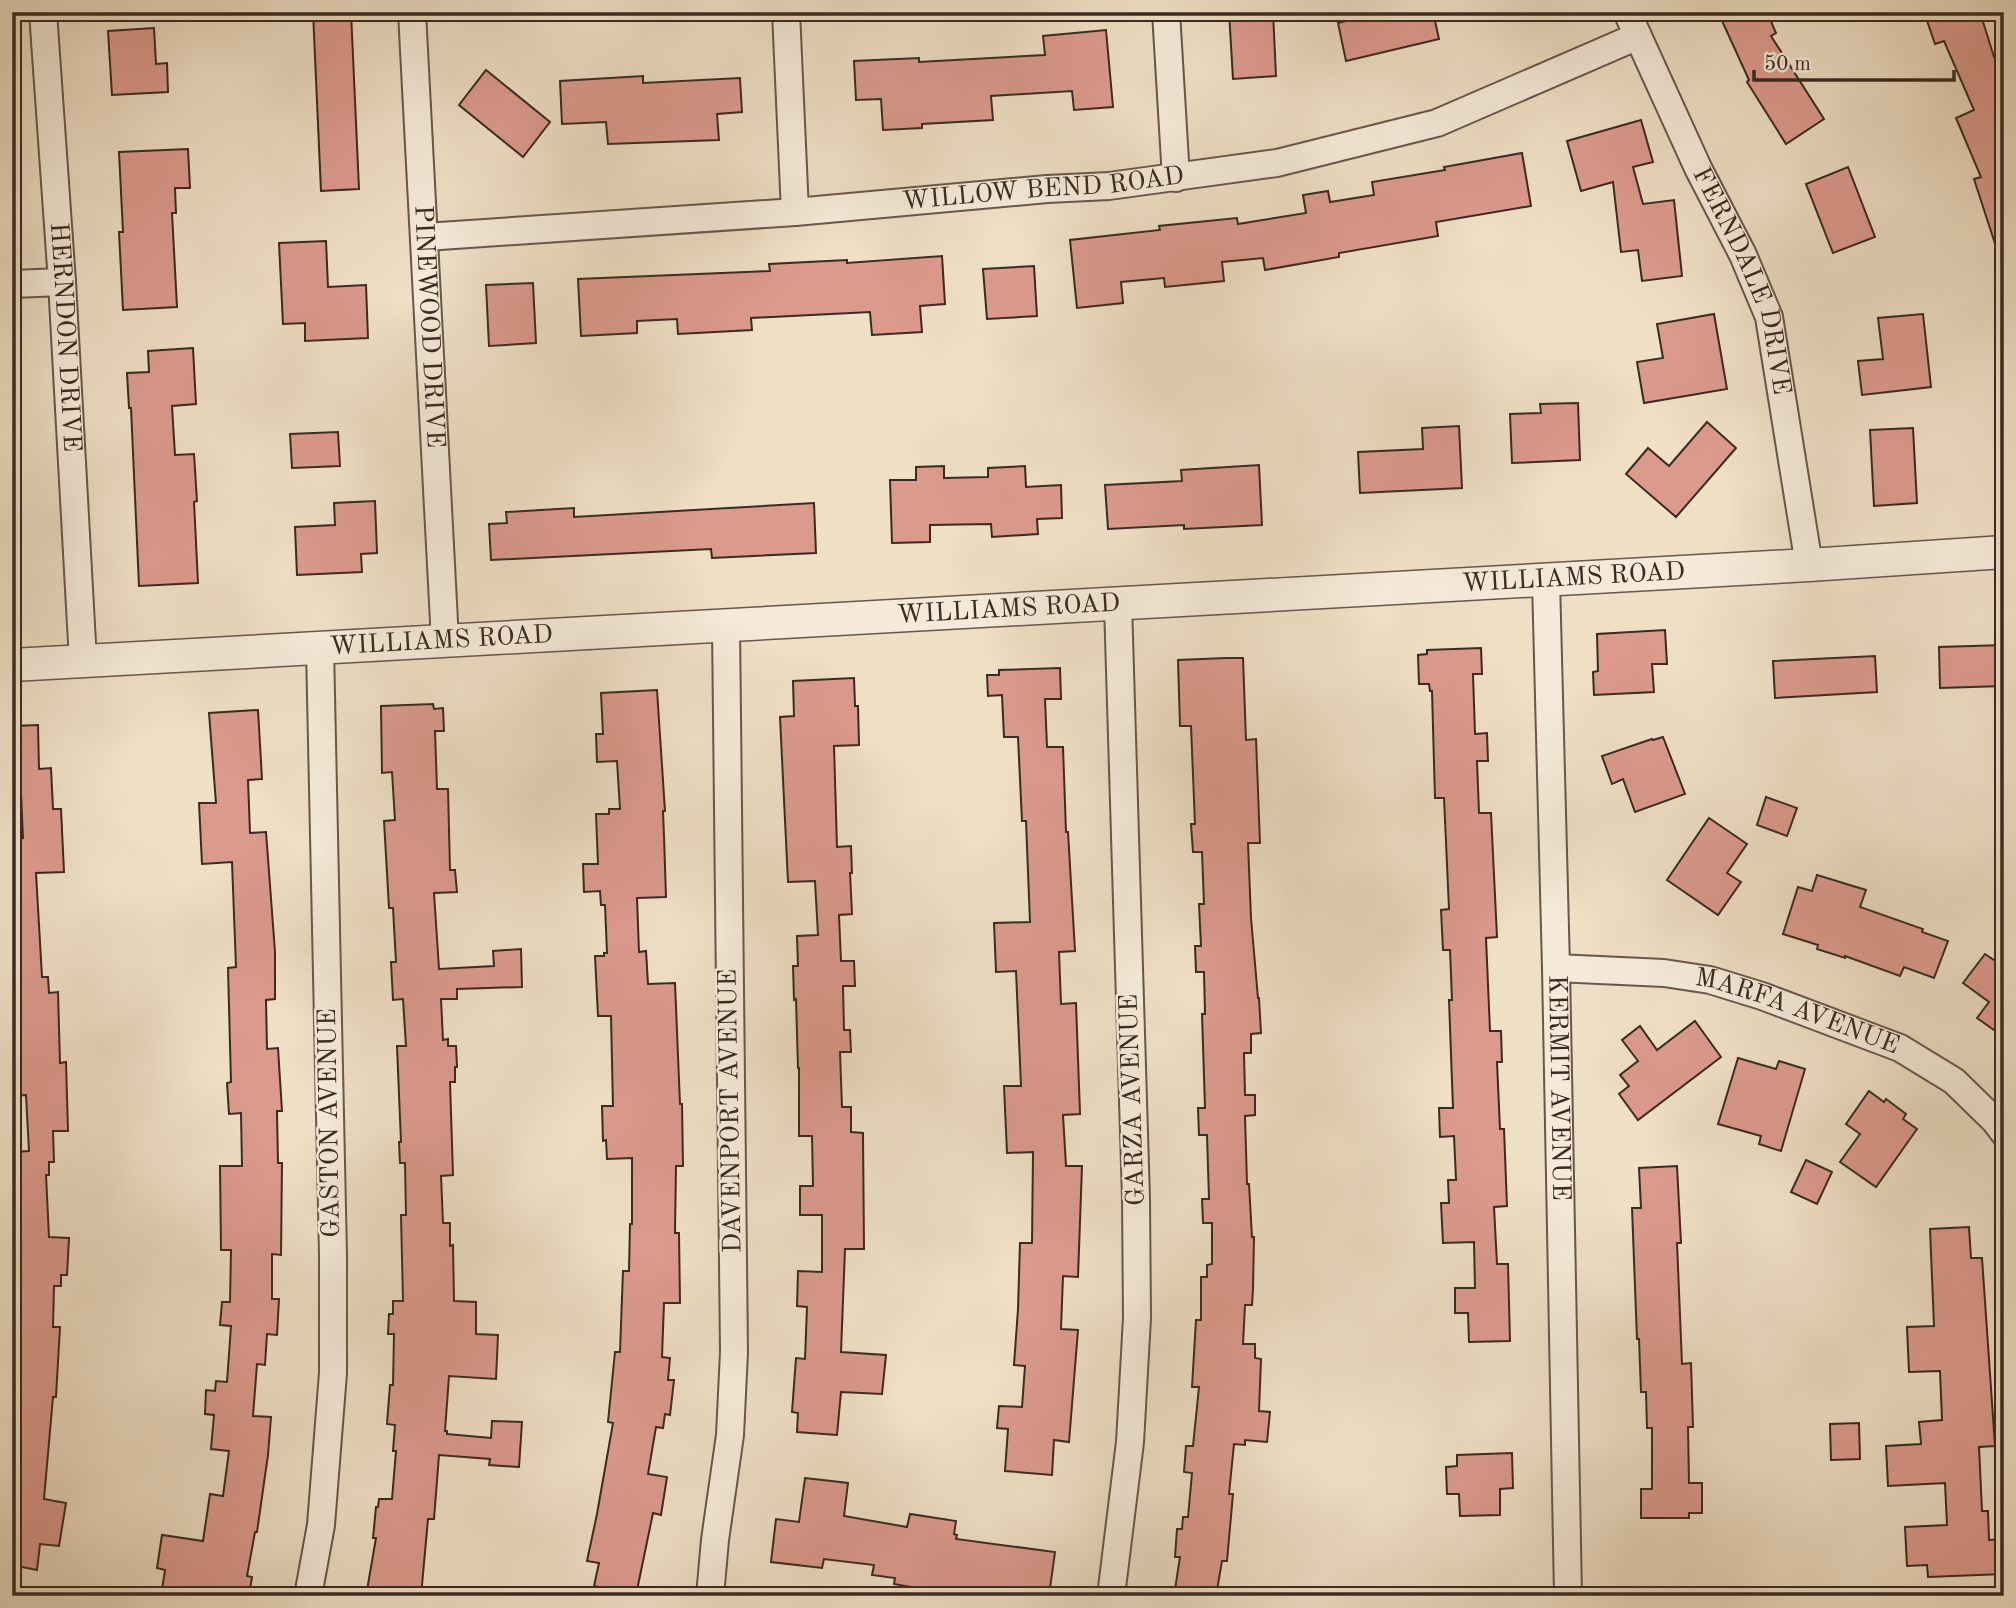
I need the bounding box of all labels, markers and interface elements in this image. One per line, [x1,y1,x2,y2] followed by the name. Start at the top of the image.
[1754,38,1953,82] scale bar
[1764,54,1811,75] text: 50 m
[901,163,1186,215] street label: WILLOW BEND ROAD
[1687,163,1794,397] street label: FERNDALE DRIVE
[409,204,448,449] street label: PINEWOOD DRIVE
[45,222,84,453] street label: HERNDON DRIVE
[1461,559,1686,597] street label: WILLIAMS ROAD
[896,590,1121,629] street label: WILLIAMS ROAD
[329,622,554,660] street label: WILLIAMS ROAD
[1693,965,1903,1059] street label: MARFA AVENUE
[716,969,746,1253] street label: DAVENPORT AVENUE
[1543,975,1573,1201] street label: KERMIT AVENUE
[1116,993,1150,1207] street label: GARZA AVENUE
[315,1008,345,1238] street label: GASTON AVENUE

